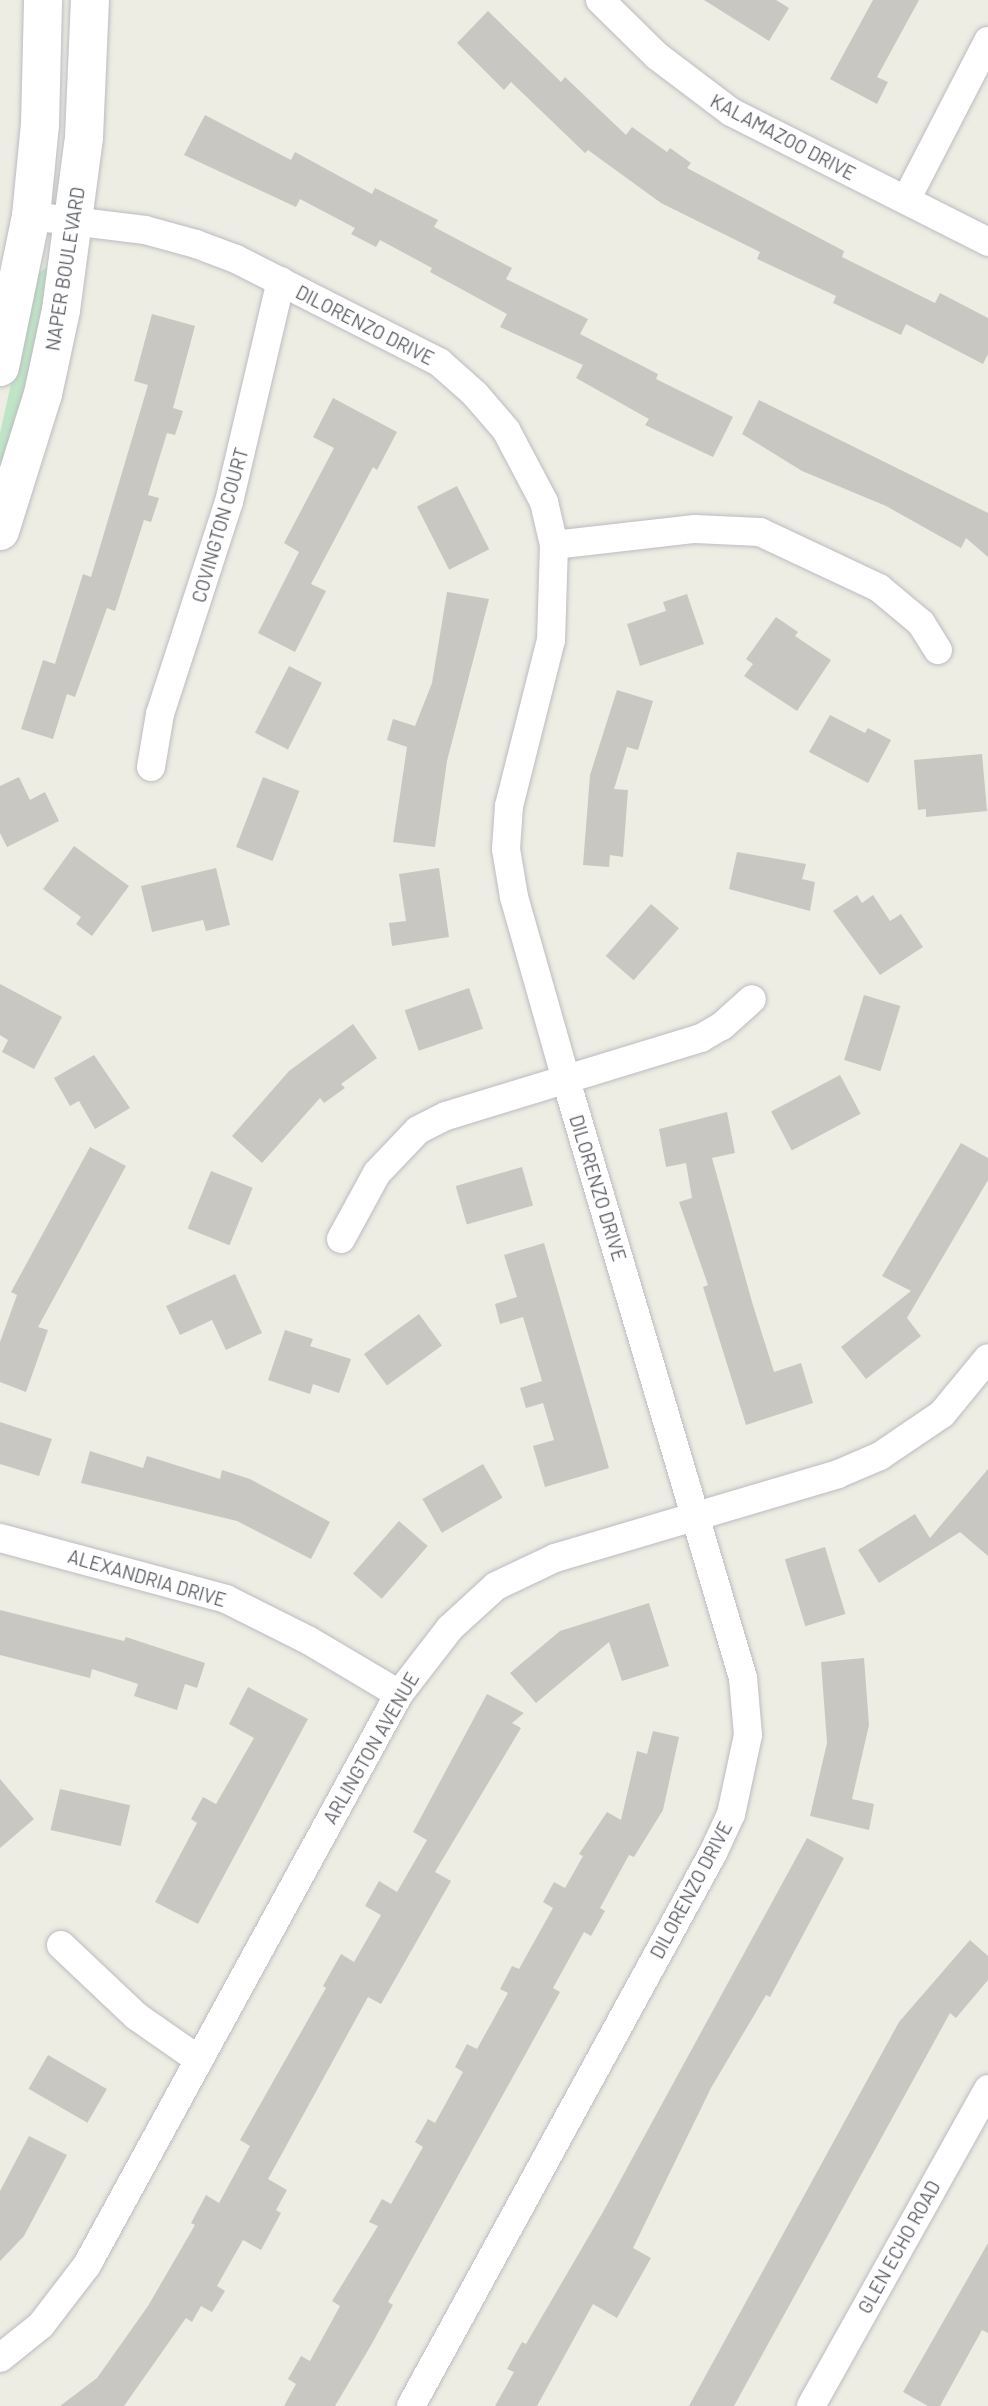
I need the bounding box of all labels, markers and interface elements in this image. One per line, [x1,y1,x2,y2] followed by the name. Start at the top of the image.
[707,89,859,185] street label: KALAMAZOO DRIVE
[41,186,89,352] street label: NAPER BOULEVARD
[292,280,438,370] street label: DILORENZO DRIVE
[187,445,253,605] street label: COVINGTON COURT
[565,1112,631,1264] street label: DILORENZO DRIVE
[65,1545,229,1611] street label: ALEXANDRIA DRIVE
[318,1668,424,1828] street label: ARLINGTON AVENUE
[645,1818,737,1962] street label: DILORENZO DRIVE
[853,2177,945,2317] street label: GLEN ECHO ROAD

